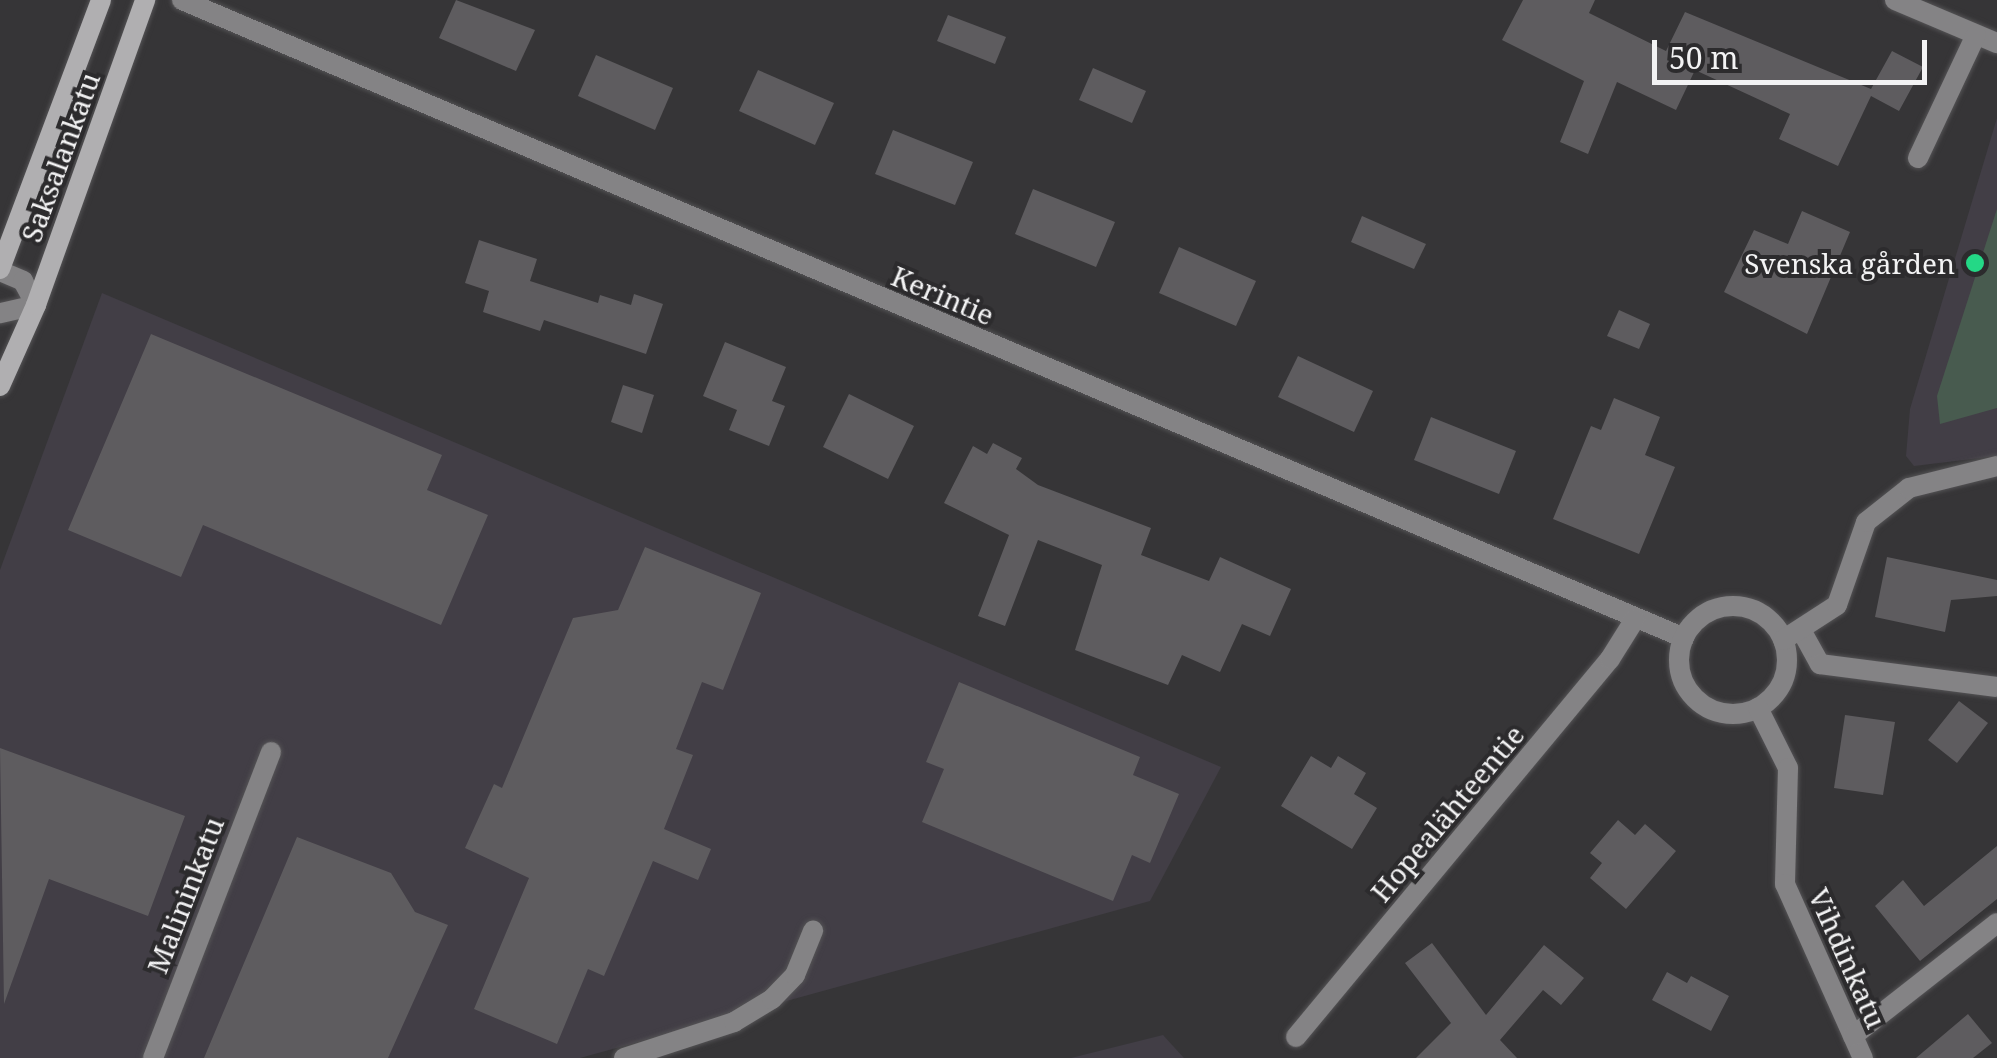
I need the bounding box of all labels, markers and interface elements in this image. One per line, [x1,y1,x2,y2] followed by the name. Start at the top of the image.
[1657,20,1932,82] scale bar
[1669,37,1739,78] text: 50 m
[14,68,106,246] street label: Saksalankatu
[1744,246,1955,280] place label: Svenska gården
[1964,252,1986,274] marker: Svenska gården
[887,258,999,332] street label: Kerintie
[1363,718,1531,908] street label: Hopealähteentie
[140,812,230,978] street label: Malininkatu
[1802,883,1894,1033] street label: Vihdinkatu

